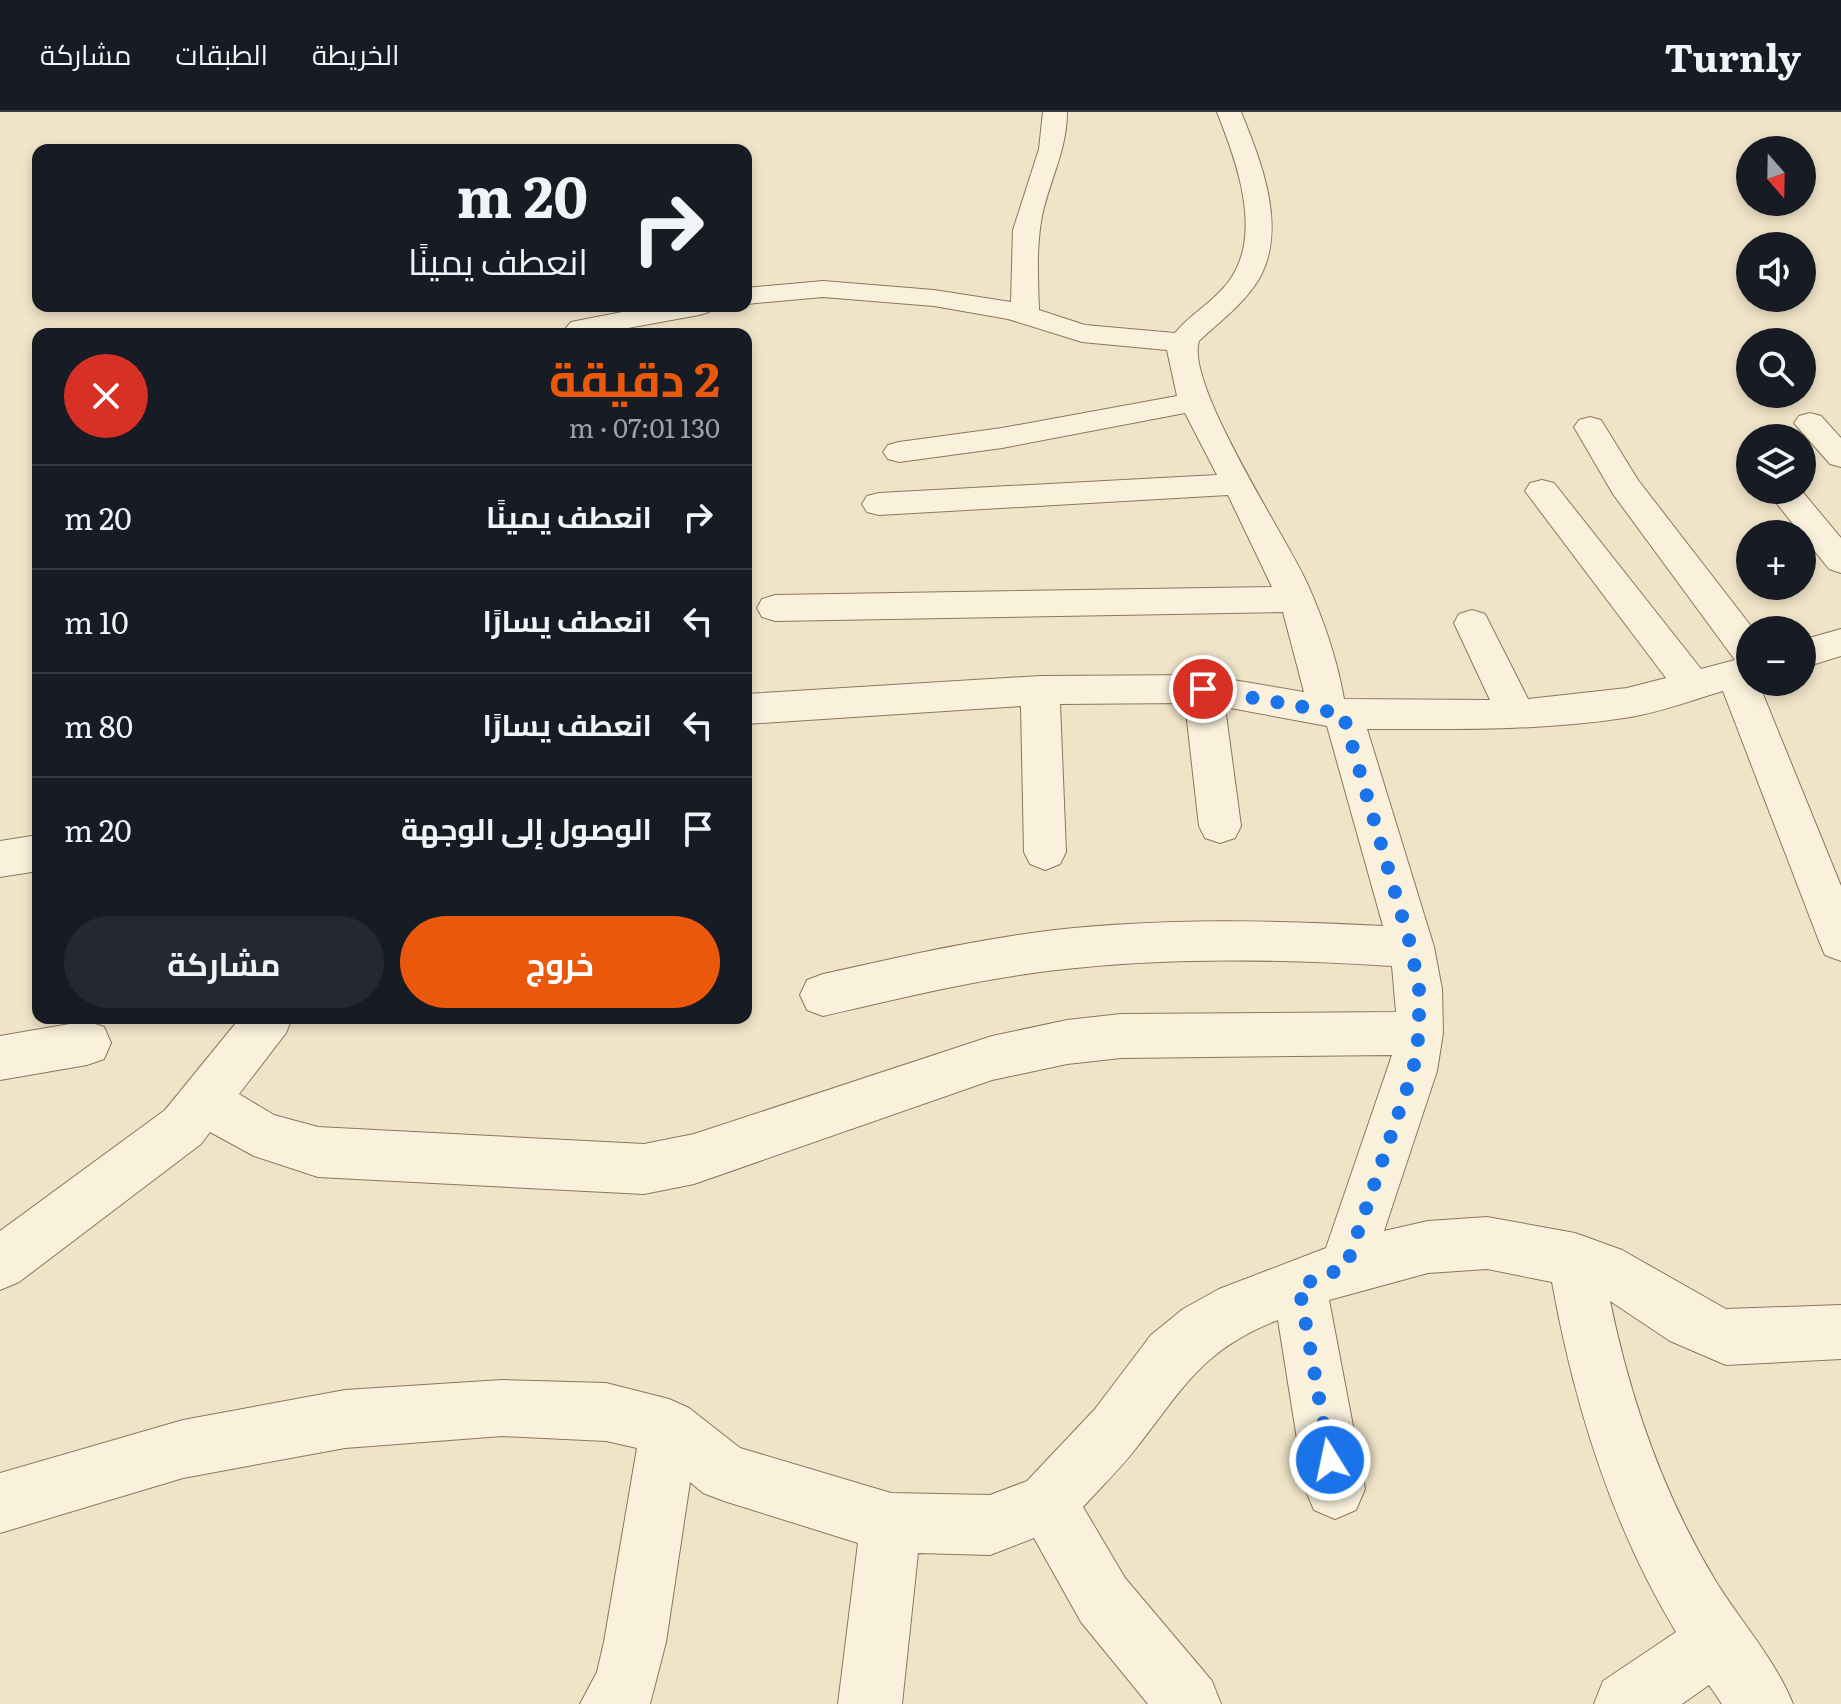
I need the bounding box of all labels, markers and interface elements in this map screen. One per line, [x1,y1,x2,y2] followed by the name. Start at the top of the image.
[1664,27,1801,84] text: Turnly
[40,32,131,74] text: مشاركة
[175,32,268,74] text: الطبقات
[312,32,399,74] text: الخريطة
[1736,136,1816,216] north arrow
[1736,136,1816,696] map controls
[456,152,588,235] text: 20 m
[616,176,720,280] icon: right
[1736,232,1816,312] button: sound
[408,233,588,286] text: انعطف يمينًا
[1736,328,1816,408] button: search
[549,341,720,412] text: 2 دقيقة
[64,354,148,438] button: close
[569,407,720,446] text: 130 m · 07:01
[1736,424,1816,504] button: layers
[486,493,652,537] text: انعطف يمينًا
[64,495,132,539] text: 20 m
[676,495,720,539] icon: right
[1736,520,1816,600] button: +
[482,597,652,641] text: انعطف يسارًا
[64,599,129,643] text: 10 m
[676,599,720,643] icon: left
[1736,616,1816,696] button: −
[1169,655,1237,723] pin
[1181,667,1225,711] icon: arrive
[482,701,652,745] text: انعطف يسارًا
[64,703,133,747] text: 80 m
[676,703,720,747] icon: left
[401,805,652,849] text: الوصول إلى الوجهة
[64,807,132,851] text: 20 m
[676,807,720,851] icon: arrive
[64,916,384,1008] button: مشاركة
[400,916,720,1008] button: خروج
[1288,1418,1372,1502] position arrow

